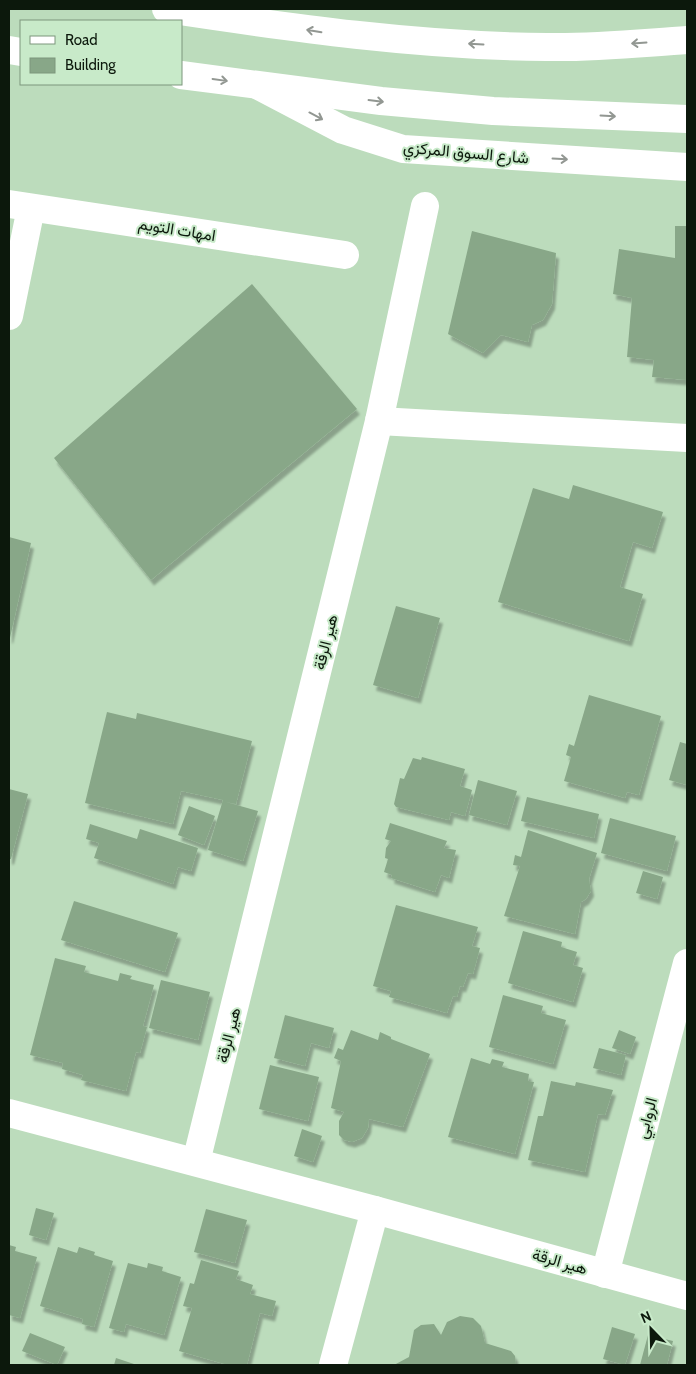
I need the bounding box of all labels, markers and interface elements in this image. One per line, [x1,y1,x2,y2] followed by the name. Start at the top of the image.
[20,20,182,85] legend
[307,26,323,36] one-way arrow
[65,31,98,49] text: Road
[469,39,485,49] one-way arrow
[631,39,647,48] one-way arrow
[65,56,116,74] text: Building
[211,75,227,85] one-way arrow
[367,96,383,106] one-way arrow
[309,111,324,121] one-way arrow
[599,111,615,120] one-way arrow
[402,138,530,171] street label: شارع السوق المركزي
[551,155,567,164] one-way arrow
[137,214,217,246] street label: امهات التويم
[309,613,342,672] street label: هير الرقة
[212,1006,245,1065] street label: هير الرقة
[632,1096,665,1142] street label: الروابي
[530,1245,590,1279] street label: هير الرقة
[626,1304,676,1354] north arrow
[638,1307,654,1327] text: N

